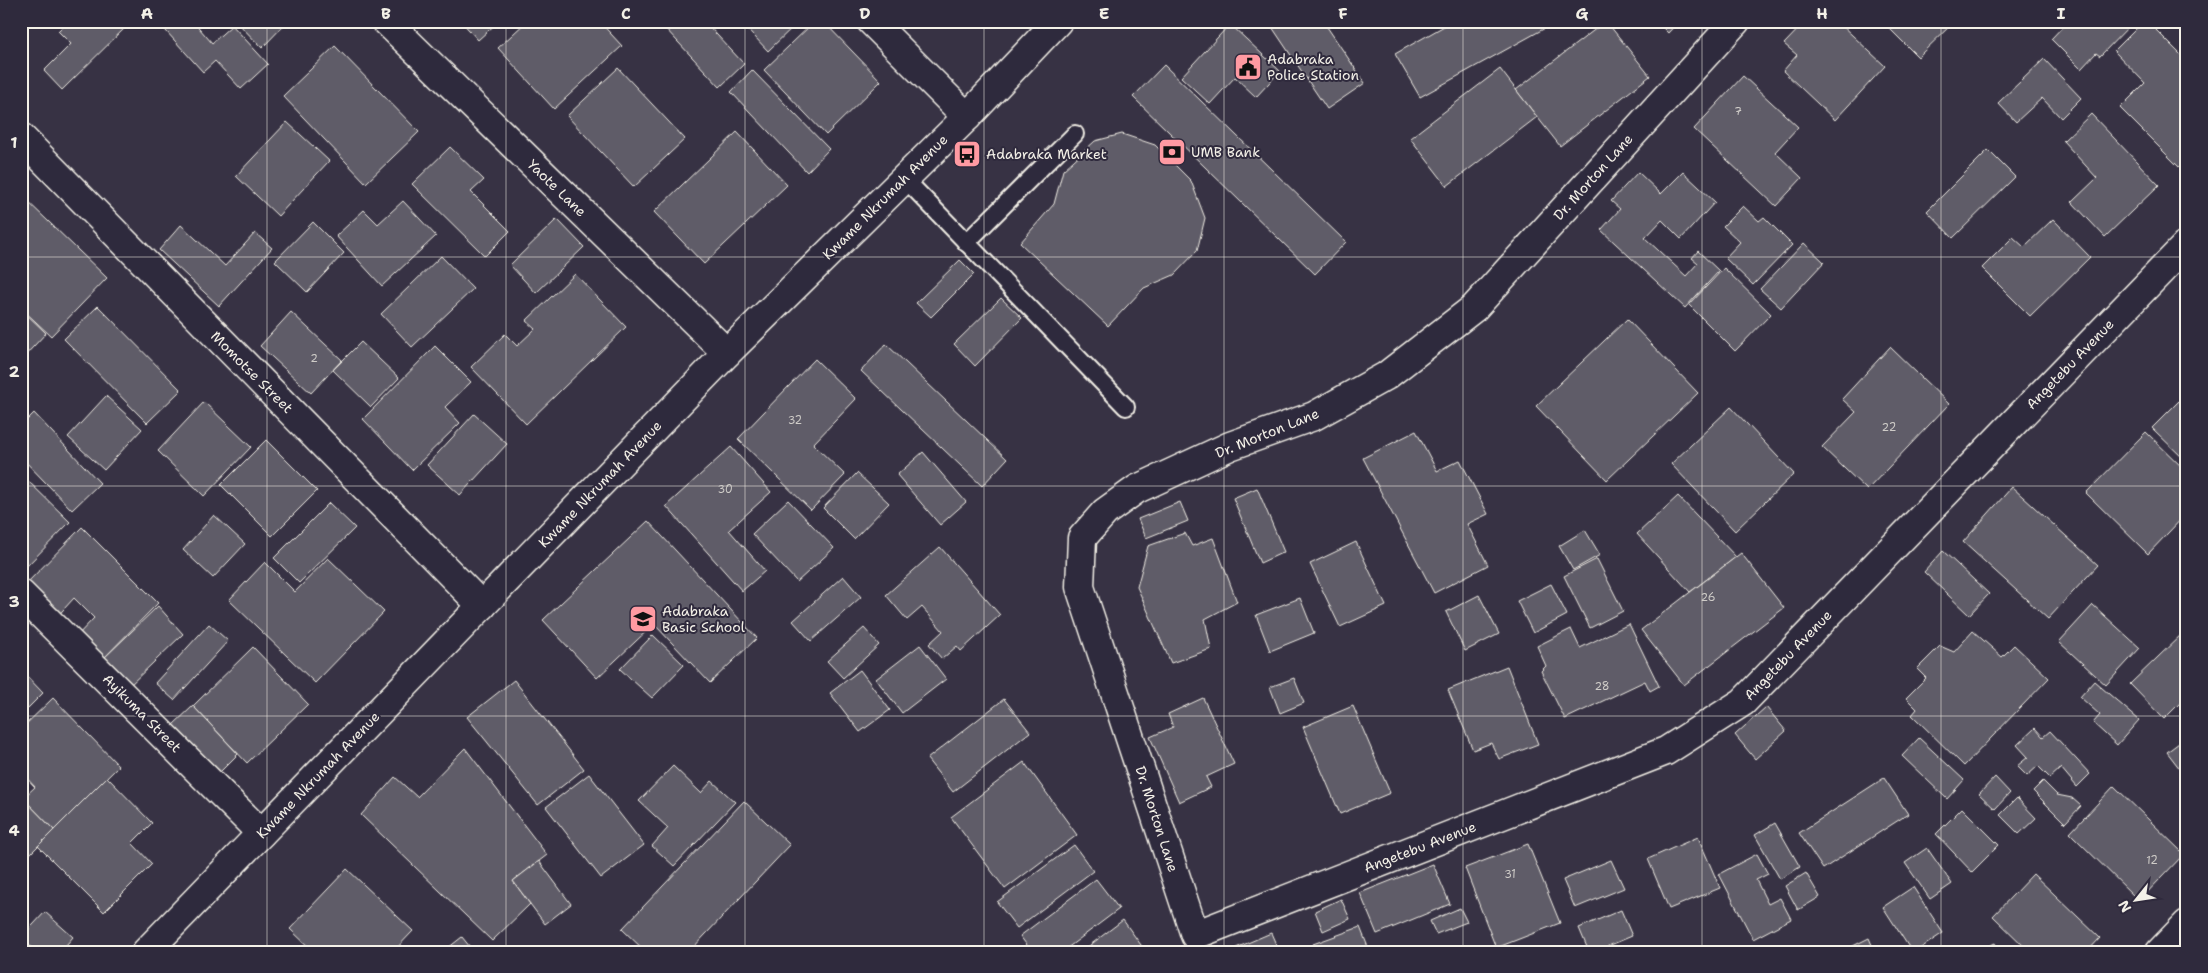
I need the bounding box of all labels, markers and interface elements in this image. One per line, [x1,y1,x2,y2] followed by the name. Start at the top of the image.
[141,3,153,24] text: A
[381,3,391,24] text: B
[621,3,631,24] text: C
[859,3,871,24] text: D
[1099,3,1109,24] text: E
[1338,3,1348,24] text: F
[1576,3,1589,24] text: G
[1816,3,1828,24] text: H
[2057,3,2066,24] text: I
[1267,50,1360,84] place label: Adabraka Police Station
[1233,52,1263,82] public building icon: Adabraka Police Station
[1734,104,1742,119] house number: 7
[1549,130,1637,224] street label: Dr. Morton Lane
[819,131,951,263] street label: Kwame Nkrumah Avenue
[10,132,18,153] text: 1
[1157,137,1187,167] bank icon: UMB Bank
[952,139,982,169] bus stop icon: Adabraka Market
[1191,143,1260,161] place label: UMB Bank
[986,145,1107,163] place label: Adabraka Market
[524,155,590,221] street label: Yaote Lane
[2022,315,2118,413] street label: Angetebu Avenue
[207,327,297,417] street label: Momotse Street
[310,351,318,366] house number: 2
[8,361,20,382] text: 2
[1212,404,1322,462] street label: Dr. Morton Lane
[788,413,802,428] house number: 32
[535,417,666,551] street label: Kwame Nkrumah Avenue
[1882,420,1896,435] house number: 22
[717,482,733,497] house number: 30
[1701,590,1715,605] house number: 26
[8,591,20,612] text: 3
[662,602,746,636] place label: Adabraka Basic School
[628,604,658,634] school or university icon: Adabraka Basic School
[1740,606,1836,704] street label: Angetebu Avenue
[99,670,185,756] street label: Ayikuma Street
[1594,679,1610,694] house number: 28
[253,708,384,842] street label: Kwame Nkrumah Avenue
[1131,764,1183,874] street label: Dr. Morton Lane
[1361,817,1479,877] street label: Angetebu Avenue
[8,820,20,841] text: 4
[2146,853,2158,868] house number: 12
[1504,867,1516,882] house number: 31
[2110,876,2160,926] north arrow
[2114,897,2135,916] text: N

